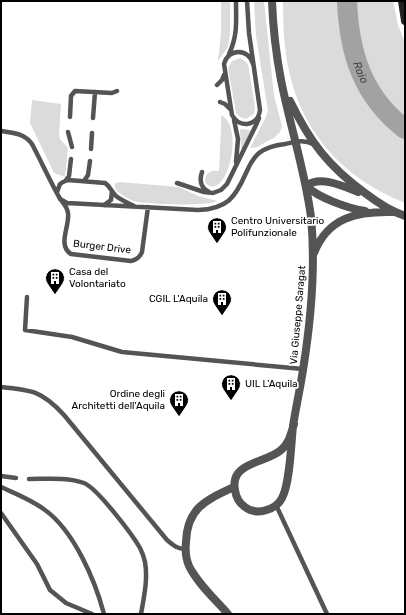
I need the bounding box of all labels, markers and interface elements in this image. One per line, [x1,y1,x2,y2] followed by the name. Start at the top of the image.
[351,60,371,85] water label: Raio
[231,215,324,239] place label: Centro Universitario Polifunzionale
[206,216,228,244] building icon: Centro Universitario Polifunzionale
[72,238,132,257] street label: Burger Drive
[288,265,308,365] street label: Via Giuseppe Saragat
[69,266,126,290] place label: Casa del Volontariato
[44,267,66,295] building icon: Casa del Volontariato
[211,288,233,316] building icon: CGIL L'Aquila
[149,293,208,305] place label: CGIL L'Aquila
[220,373,242,401] building icon: UIL L'Aquila
[245,378,298,390] place label: UIL L'Aquila
[71,388,165,412] place label: Ordine degli Architetti dell'Aquila
[168,389,190,417] building icon: Ordine degli Architetti dell'Aquila

